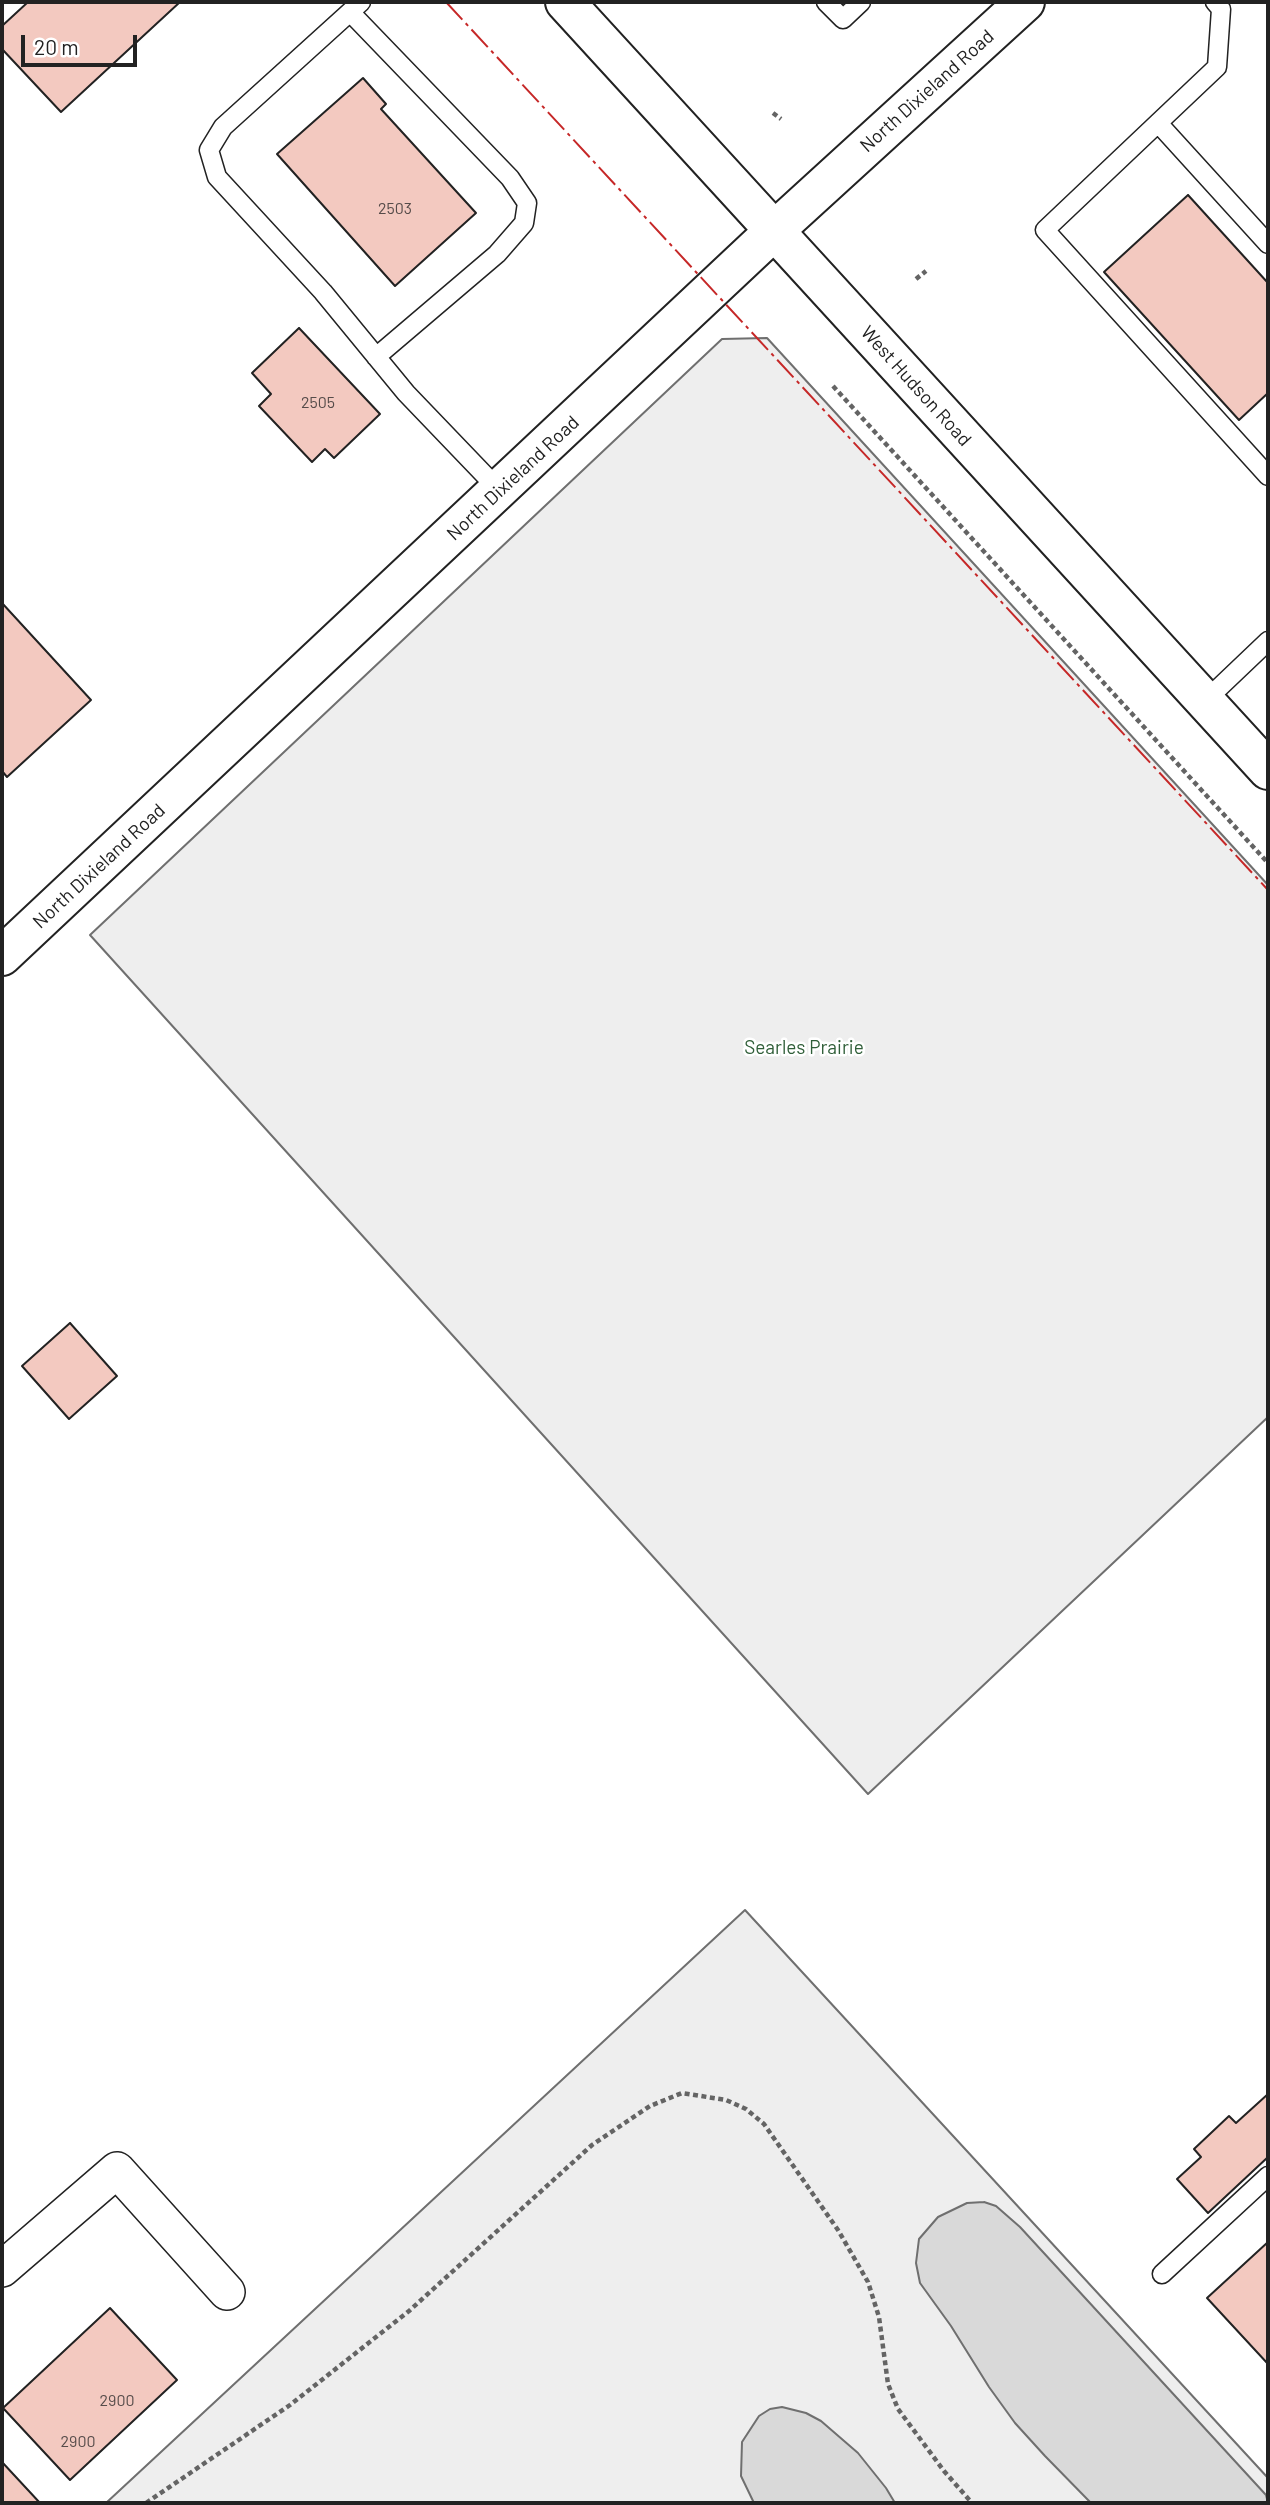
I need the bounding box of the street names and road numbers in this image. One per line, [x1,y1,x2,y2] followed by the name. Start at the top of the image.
[855,25,999,157] street label: North Dixieland Road
[856,321,976,451] street label: West Hudson Road
[442,411,584,545] street label: North Dixieland Road
[28,799,170,933] street label: North Dixieland Road

